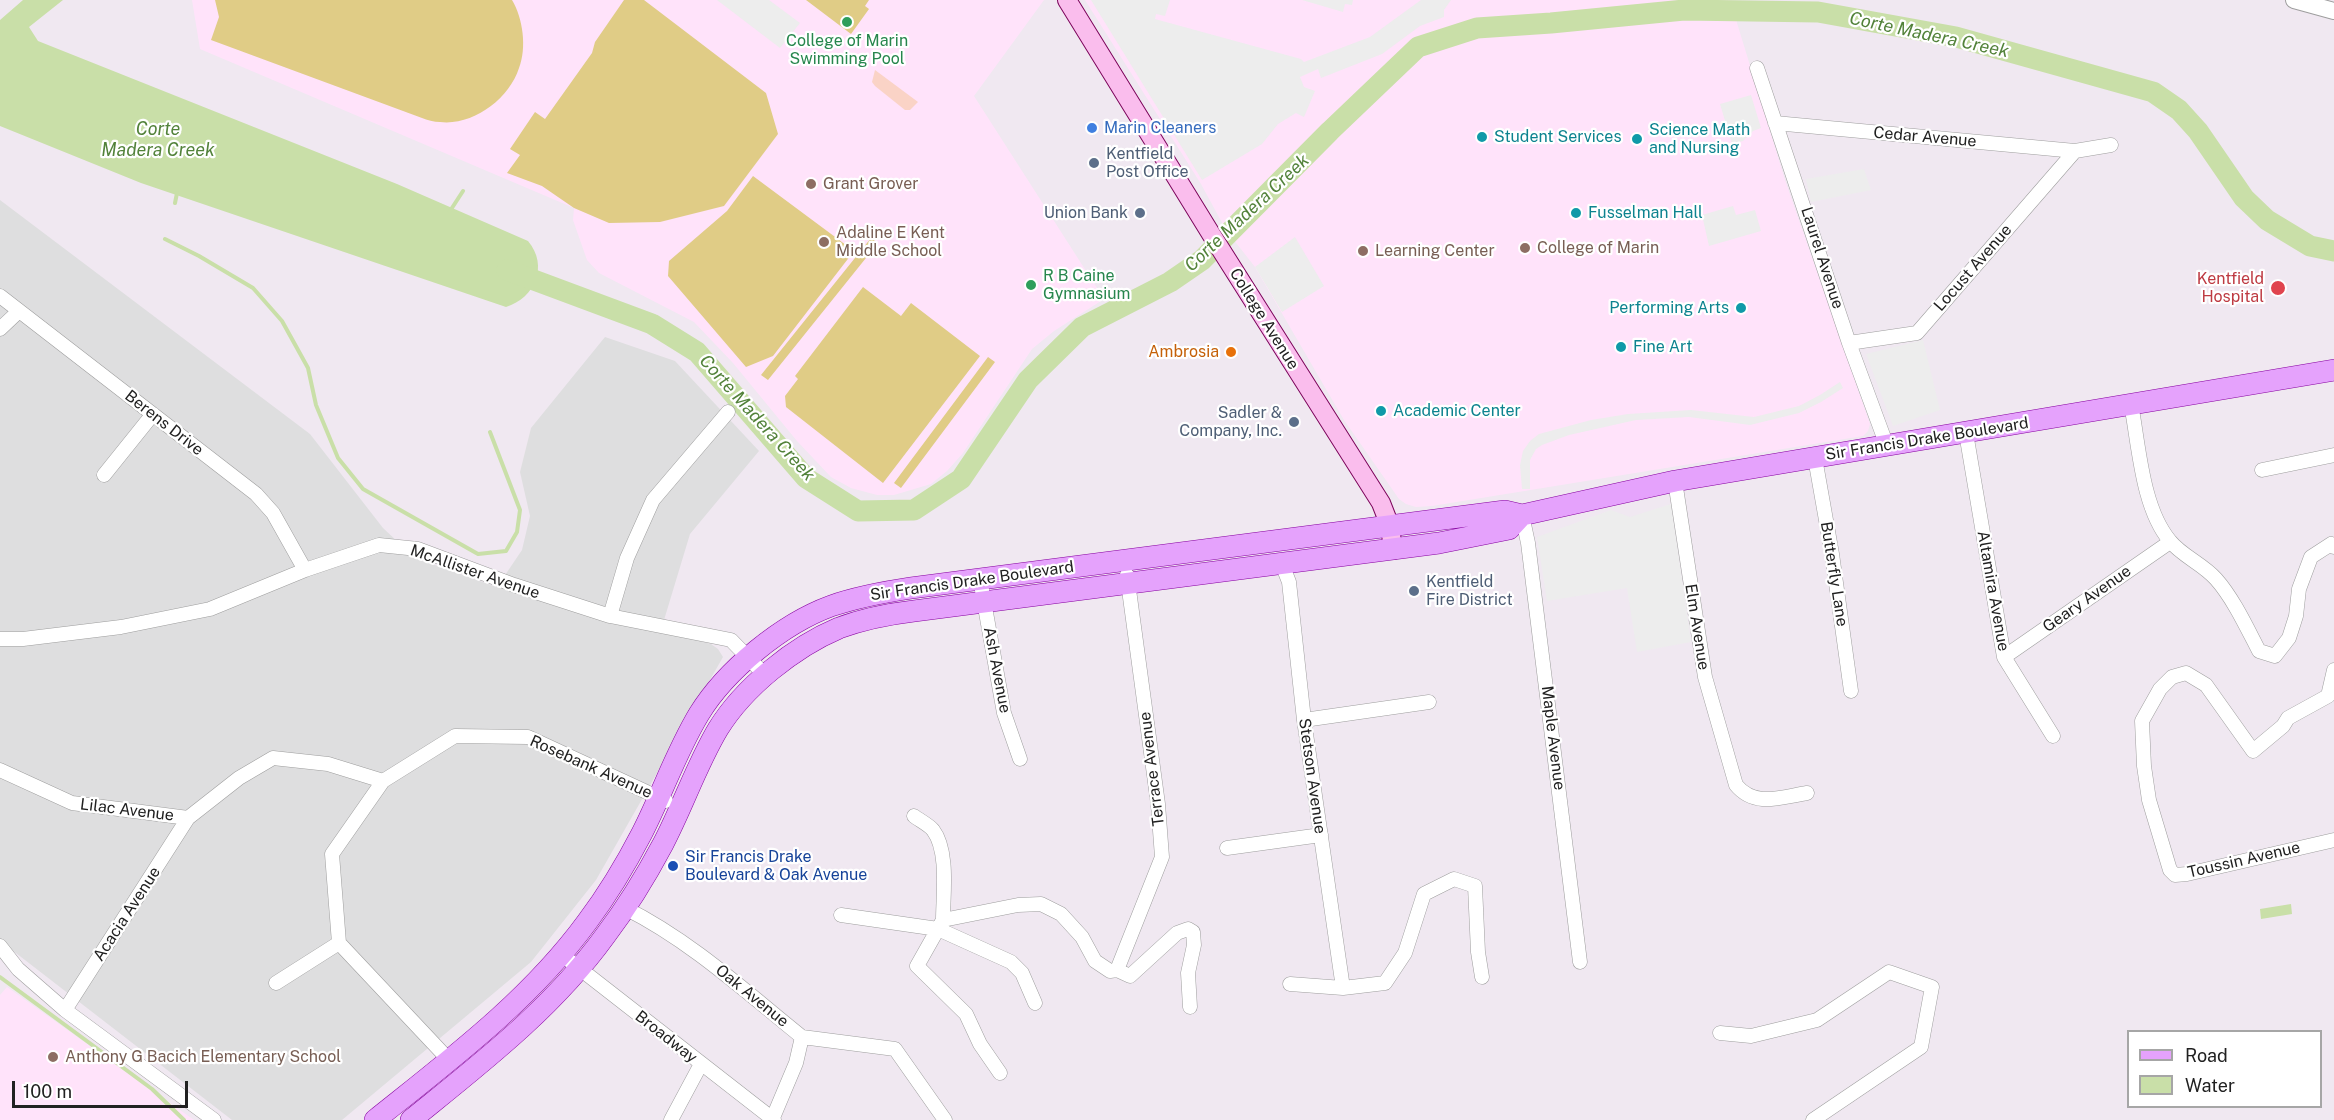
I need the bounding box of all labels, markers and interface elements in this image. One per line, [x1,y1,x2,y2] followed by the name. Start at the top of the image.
[1847,8,2011,62] water label: Corte Madera Creek
[840,15,854,29] marker: College of Marin Swimming Pool
[786,31,908,69] place label: College of Marin Swimming Pool
[101,118,215,160] water label: Corte Madera Creek
[1104,118,1216,138] place label: Marin Cleaners
[1649,120,1750,158] place label: Science Math and Nursing
[1085,121,1099,135] marker: Marin Cleaners
[1873,123,1977,151] street label: Cedar Avenue
[1494,127,1621,147] place label: Student Services
[1475,130,1489,144] marker: Student Services
[1630,132,1644,146] marker: Science Math and Nursing
[1106,144,1189,182] place label: Kentfield Post Office
[1180,150,1314,276] water label: Corte Madera Creek
[1087,156,1101,170] marker: Kentfield Post Office
[823,174,919,194] place label: Grant Grover
[804,177,818,191] marker: Grant Grover
[1044,203,1128,223] place label: Union Bank
[1588,203,1703,223] place label: Fusselman Hall
[1796,205,1848,311] street label: Laurel Avenue
[1133,206,1147,220] marker: Union Bank
[1569,206,1583,220] marker: Fusselman Hall
[1930,221,2016,315] street label: Locust Avenue
[836,223,945,261] place label: Adaline E Kent Middle School
[817,235,831,249] marker: Adaline E Kent Middle School
[1537,238,1659,258] place label: College of Marin
[1375,241,1495,261] place label: Learning Center
[1518,241,1532,255] marker: College of Marin
[1356,244,1370,258] marker: Learning Center
[1225,265,1303,373] street label: College Avenue
[1043,266,1130,304] place label: R B Caine Gymnasium
[2197,269,2264,307] place label: Kentfield Hospital
[1024,278,1038,292] marker: R B Caine Gymnasium
[2269,279,2287,297] marker: Kentfield Hospital
[1609,298,1729,318] place label: Performing Arts
[1734,301,1748,315] marker: Performing Arts
[1633,337,1692,357] place label: Fine Art
[1614,340,1628,354] marker: Fine Art
[1148,342,1219,362] place label: Ambrosia
[1224,345,1238,359] marker: Ambrosia
[695,350,819,486] water label: Corte Madera Creek
[121,386,207,460] street label: Berens Drive
[1393,401,1521,421] place label: Academic Center
[1179,403,1282,441] place label: Sadler & Company, Inc.
[1374,404,1388,418] marker: Academic Center
[1824,413,2030,465] street label: Sir Francis Drake Boulevard
[1287,415,1301,429] marker: Sadler & Company, Inc.
[1816,520,1852,628] street label: Butterfly Lane
[1973,529,2013,653] street label: Altamira Avenue
[408,541,542,603] street label: McAllister Avenue
[869,557,1075,605] street label: Sir Francis Drake Boulevard
[2039,561,2135,637] street label: Geary Avenue
[1426,572,1513,610] place label: Kentfield Fire District
[1681,582,1713,672] street label: Elm Avenue
[1407,584,1421,598] marker: Kentfield Fire District
[979,625,1015,715] street label: Ash Avenue
[1537,685,1569,791] street label: Maple Avenue
[1135,711,1169,827] street label: Terrace Avenue
[1294,717,1330,835] street label: Stetson Avenue
[527,731,655,803] street label: Rosebank Avenue
[79,795,175,825] street label: Lilac Avenue
[2186,838,2302,882] street label: Toussin Avenue
[685,847,867,885] place label: Sir Francis Drake Boulevard & Oak Avenue
[666,859,680,873] marker: Sir Francis Drake Boulevard & Oak Avenue
[89,863,165,965] street label: Acacia Avenue
[712,961,792,1031] street label: Oak Avenue
[631,1007,701,1067] street label: Broadway
[2127,1030,2322,1108] legend
[2185,1045,2228,1066] text: Road
[65,1047,341,1067] place label: Anthony G Bacich Elementary School
[46,1050,60,1064] marker: Anthony G Bacich Elementary School
[15,1069,190,1107] scale bar
[2185,1075,2235,1096] text: Water
[23,1081,72,1102] text: 100 m

